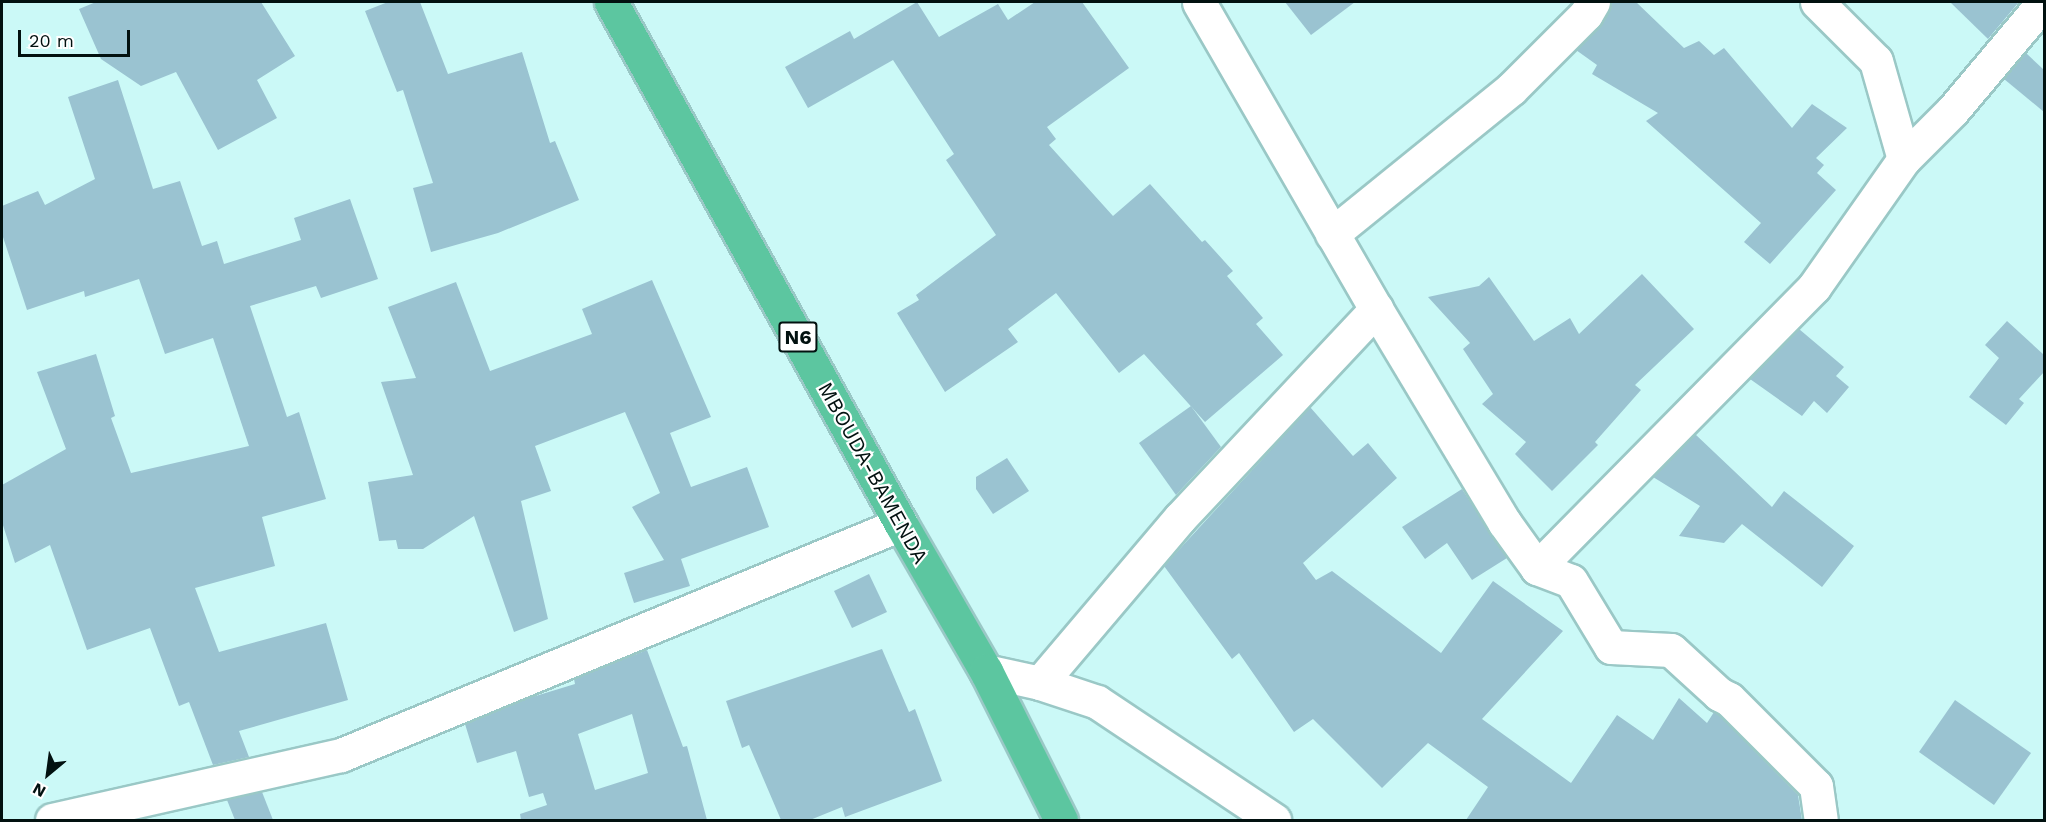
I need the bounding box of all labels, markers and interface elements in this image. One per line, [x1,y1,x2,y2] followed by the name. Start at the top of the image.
[21,18,134,56] scale bar
[29,30,74,51] text: 20 m
[777,320,819,354] road number: N6
[813,378,933,568] street label: MBOUDA-BAMENDA
[18,744,78,804] north arrow
[29,779,49,801] text: N

